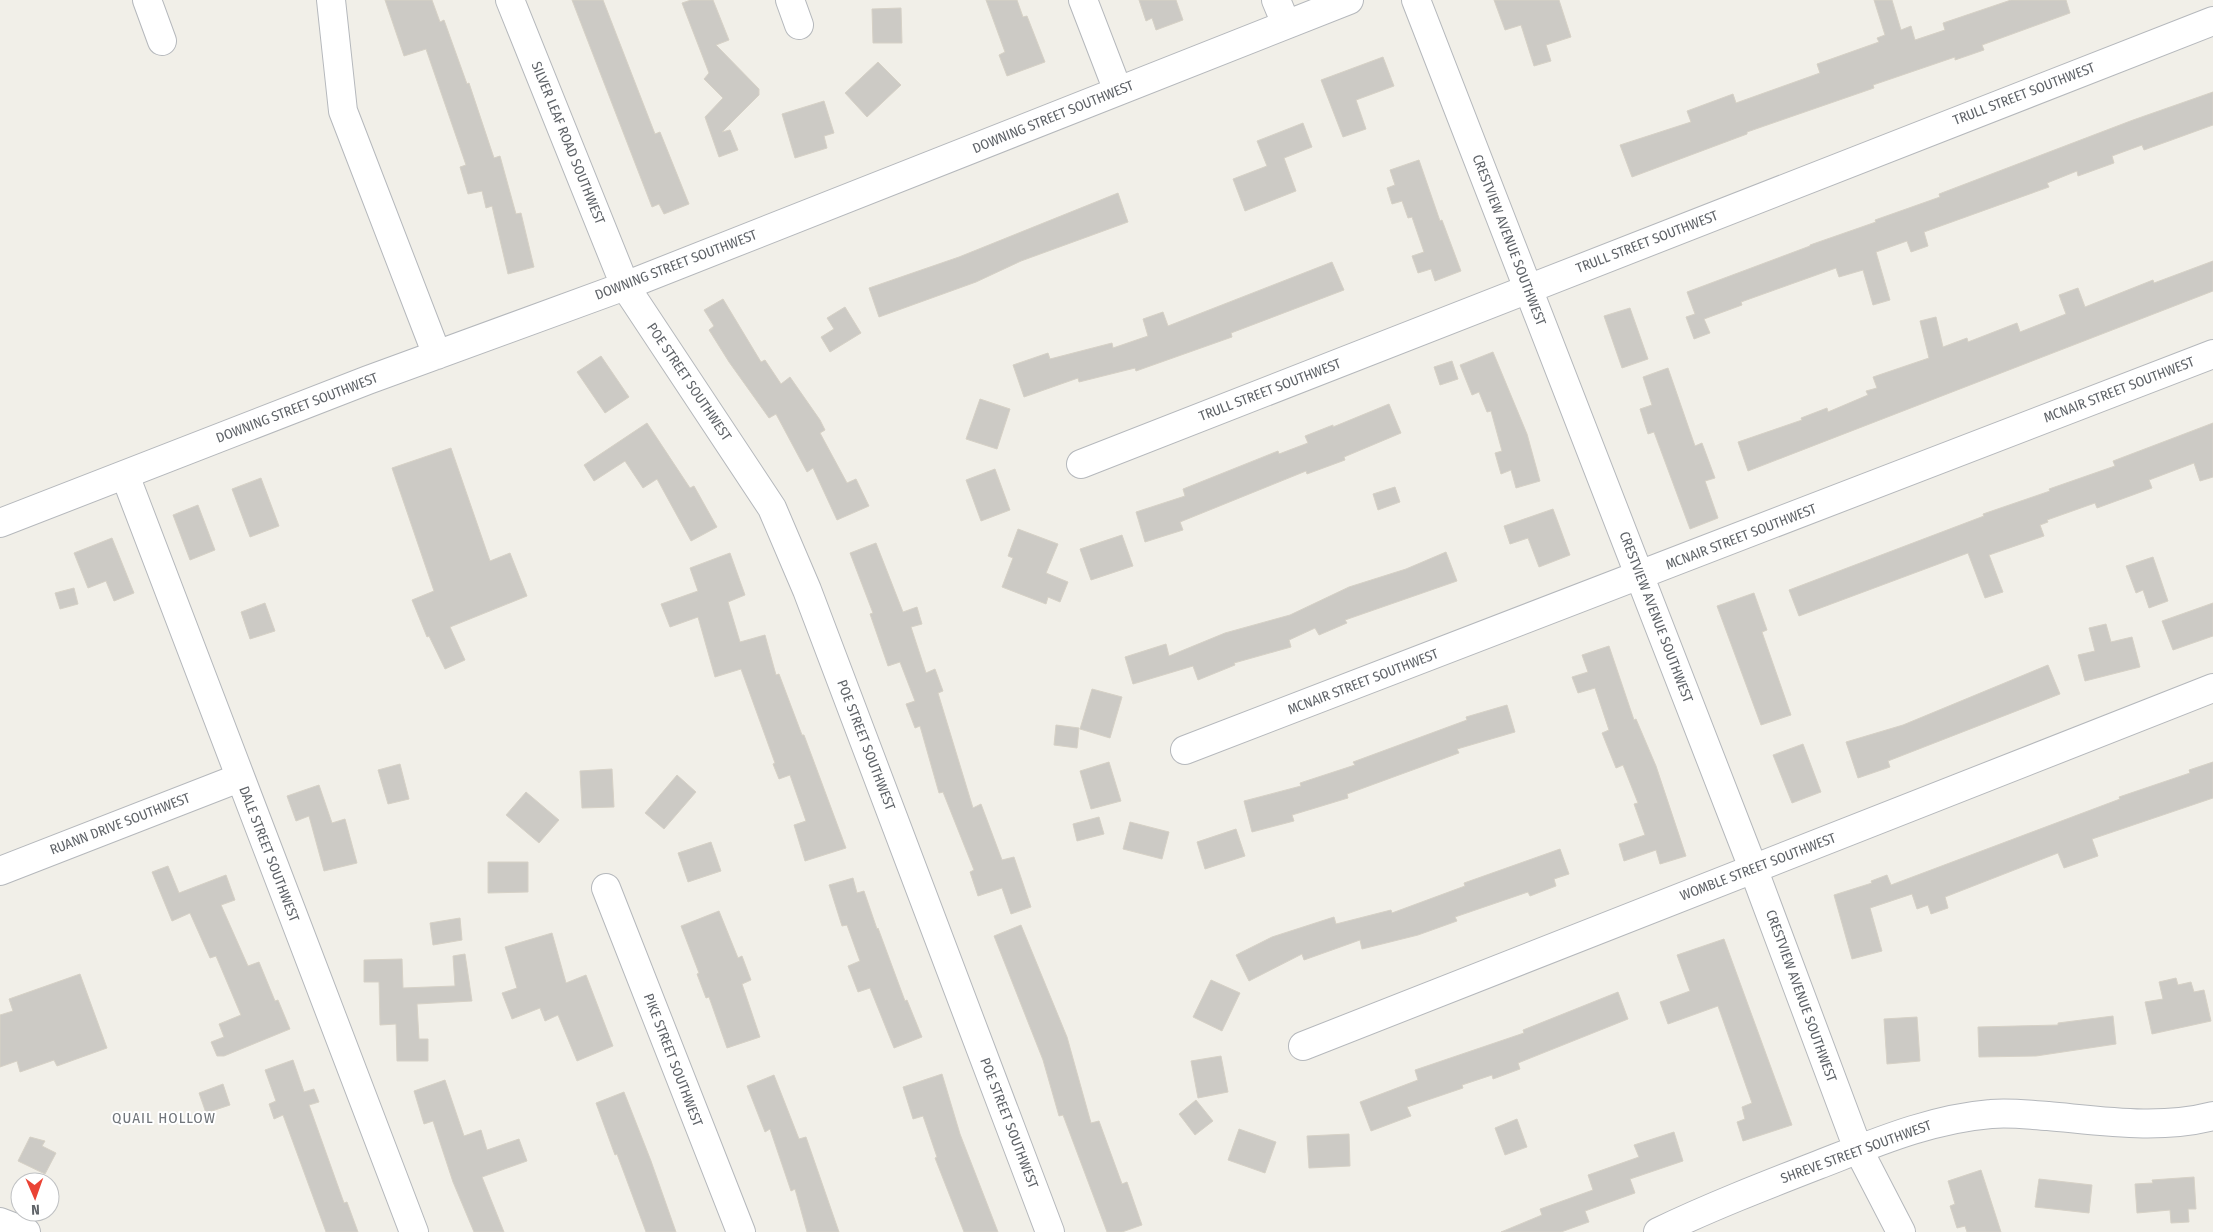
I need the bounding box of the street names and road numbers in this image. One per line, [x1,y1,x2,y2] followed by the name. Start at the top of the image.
[528,59,609,227] street label: SILVER LEAF ROAD SOUTHWEST
[1951,59,2098,129] street label: TRULL STREET SOUTHWEST
[970,77,1136,157] street label: DOWNING STREET SOUTHWEST
[1468,152,1550,328] street label: CRESTVIEW AVENUE SOUTHWEST
[1574,207,1721,277] street label: TRULL STREET SOUTHWEST
[593,226,760,304] street label: DOWNING STREET SOUTHWEST
[643,320,735,445] street label: POE STREET SOUTHWEST
[2041,353,2197,427] street label: MCNAIR STREET SOUTHWEST
[1197,355,1344,425] street label: TRULL STREET SOUTHWEST
[214,369,381,447] street label: DOWNING STREET SOUTHWEST
[1663,500,1819,574] street label: MCNAIR STREET SOUTHWEST
[1615,529,1697,705] street label: CRESTVIEW AVENUE SOUTHWEST
[1285,645,1441,719] street label: MCNAIR STREET SOUTHWEST
[833,677,899,813] street label: POE STREET SOUTHWEST
[235,784,303,925] street label: DALE STREET SOUTHWEST
[48,789,193,859] street label: RUANN DRIVE SOUTHWEST
[1678,829,1839,905] street label: WOMBLE STREET SOUTHWEST
[1762,908,1840,1085] street label: CRESTVIEW AVENUE SOUTHWEST
[640,991,706,1129] street label: PIKE STREET SOUTHWEST
[976,1055,1042,1191] street label: POE STREET SOUTHWEST
[1778,1117,1934,1187] street label: SHREVE STREET SOUTHWEST

